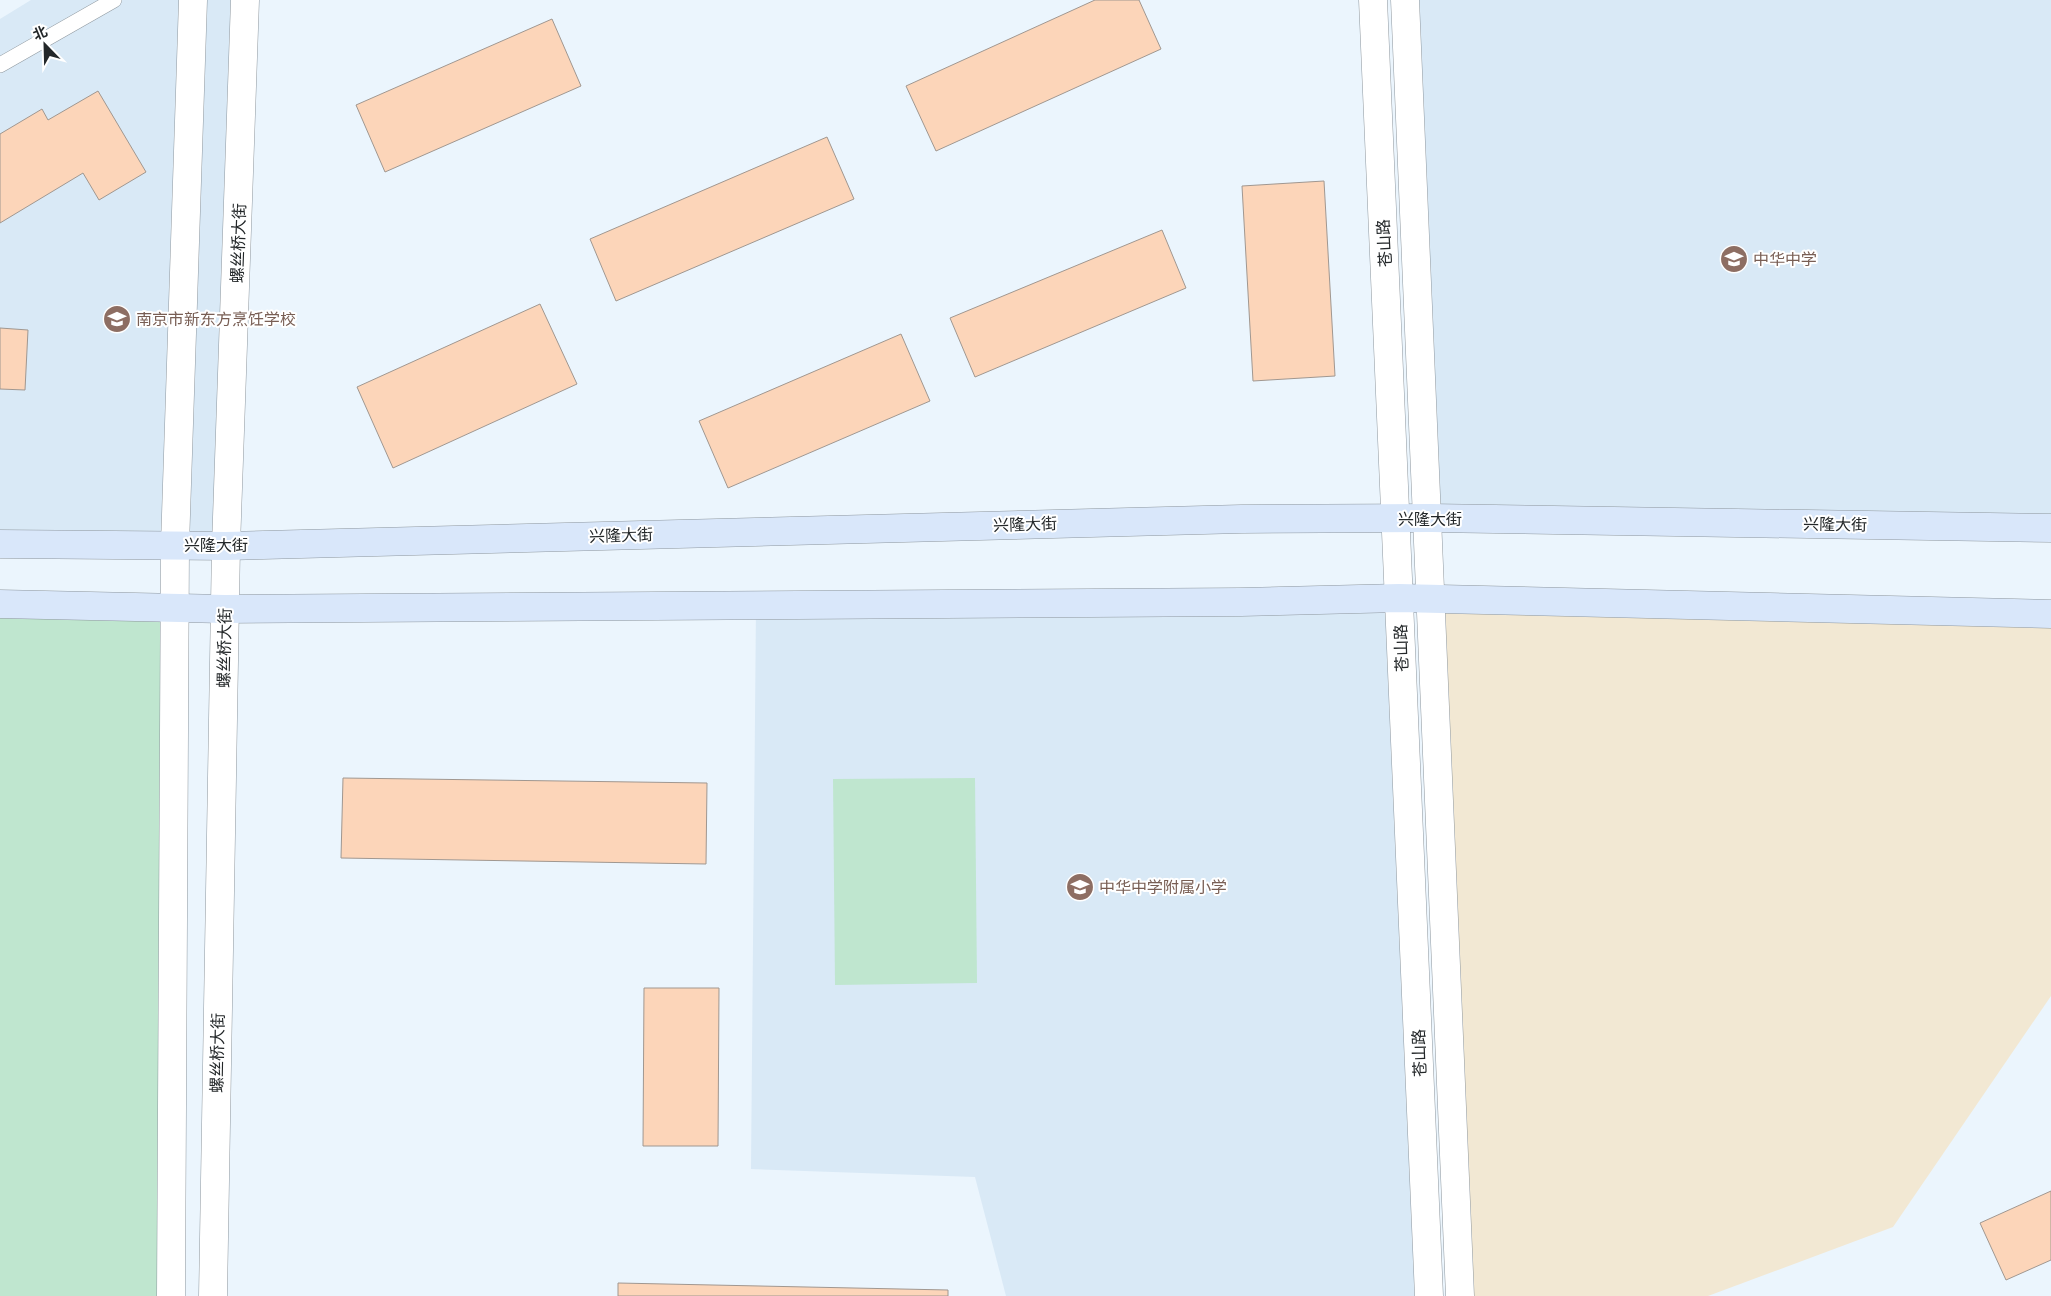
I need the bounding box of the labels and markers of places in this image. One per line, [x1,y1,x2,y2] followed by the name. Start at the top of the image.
[1719,244,1749,274] school or university icon: 中华中学
[1753,249,1817,269] place label: 中华中学
[102,304,132,334] school or university icon: 南京市新东方烹饪学校
[136,309,296,329] place label: 南京市新东方烹饪学校
[1065,872,1095,902] school or university icon: 中华中学附属小学
[1099,877,1227,897] place label: 中华中学附属小学

